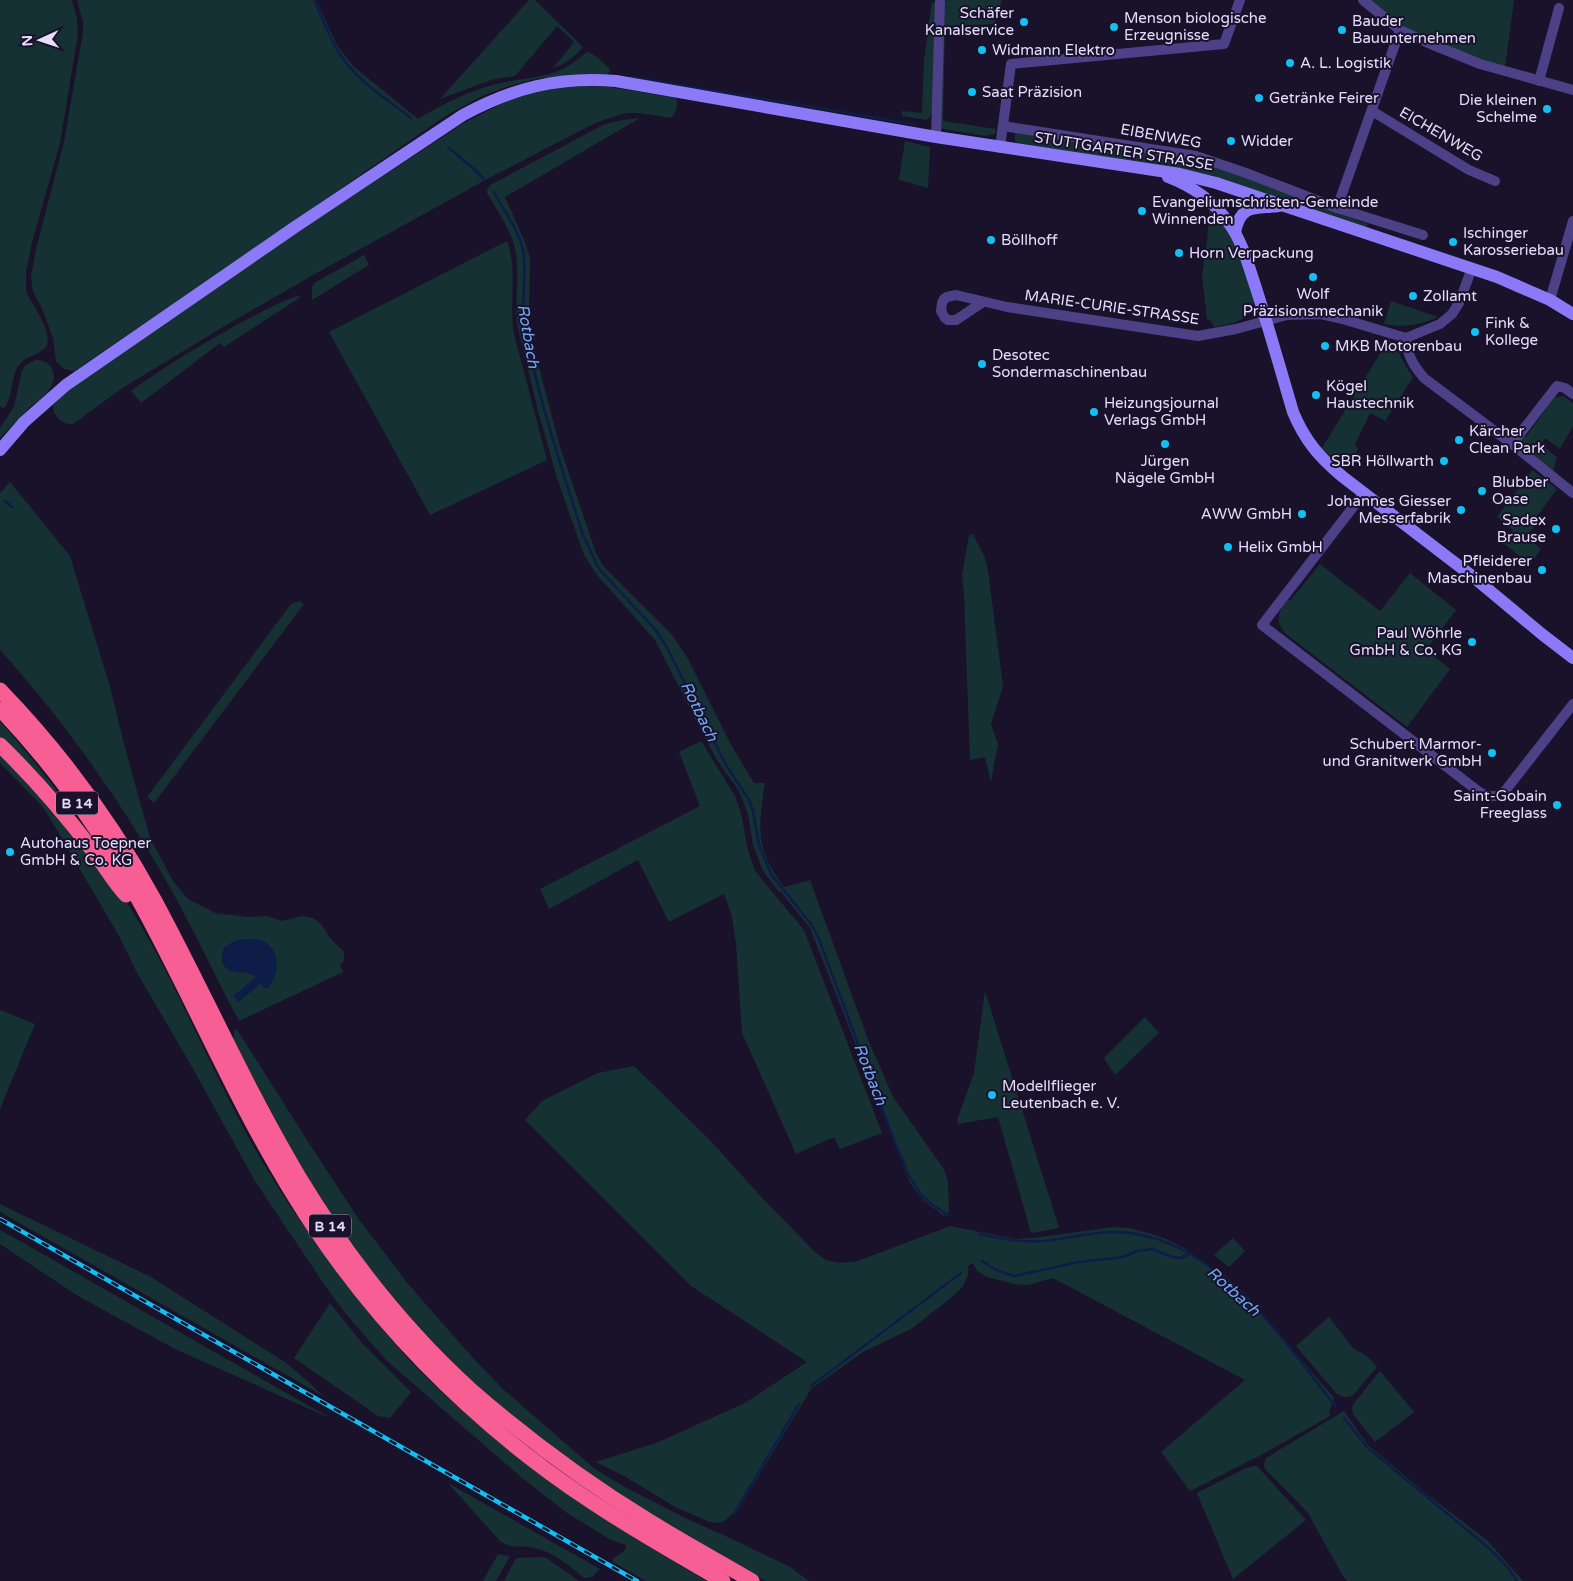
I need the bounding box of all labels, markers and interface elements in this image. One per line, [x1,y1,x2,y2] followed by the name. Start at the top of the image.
[925,4,1014,39] place label: Schäfer Kanalservice
[1124,9,1266,44] place label: Menson biologische Erzeugnisse
[1352,12,1476,47] place label: Bauder Bauunternehmen
[15,15,65,65] north arrow
[1018,16,1030,28] marker: Schäfer Kanalservice
[1108,21,1120,33] marker: Menson biologische Erzeugnisse
[1336,24,1348,36] marker: Bauder Bauunternehmen
[19,35,36,47] text: N
[992,41,1115,59] place label: Widmann Elektro
[976,44,988,56] marker: Widmann Elektro
[1300,54,1391,72] place label: A. L. Logistik
[1284,57,1296,69] marker: A. L. Logistik
[982,83,1082,101] place label: Saat Präzision
[966,86,978,98] marker: Saat Präzision
[1269,89,1379,107] place label: Getränke Feirer
[1459,91,1537,126] place label: Die kleinen Schelme
[1253,92,1265,104] marker: Getränke Feirer
[1396,103,1486,165] street label: EICHENWEG
[1541,103,1553,115] marker: Die kleinen Schelme
[1119,120,1203,152] street label: EIBENWEG
[1033,128,1215,174] street label: STUTTGARTER STRASSE
[1241,132,1293,150] place label: Widder
[1225,135,1237,147] marker: Widder
[1152,193,1378,228] place label: Evangeliumschristen-Gemeinde Winnenden
[1136,205,1148,217] marker: Evangeliumschristen-Gemeinde Winnenden
[1463,224,1564,259] place label: Ischinger Karosseriebau
[1001,231,1058,249] place label: Böllhoff
[985,234,997,246] marker: Böllhoff
[1447,236,1459,248] marker: Ischinger Karosseriebau
[1189,244,1314,262] place label: Horn Verpackung
[1173,247,1185,259] marker: Horn Verpackung
[1307,271,1319,283] marker: Wolf Präzisionsmechanik
[1243,285,1383,320] place label: Wolf Präzisionsmechanik
[1023,286,1201,328] street label: MARIE-CURIE-STRASSE
[1423,287,1477,305] place label: Zollamt
[1407,290,1419,302] marker: Zollamt
[513,303,544,371] water label: Rotbach
[1485,314,1538,349] place label: Fink & Kollege
[1469,326,1481,338] marker: Fink & Kollege
[1335,337,1462,355] place label: MKB Motorenbau
[1319,340,1331,352] marker: MKB Motorenbau
[992,346,1147,381] place label: Desotec Sondermaschinenbau
[976,358,988,370] marker: Desotec Sondermaschinenbau
[1326,377,1414,412] place label: Kögel Haustechnik
[1310,389,1322,401] marker: Kögel Haustechnik
[1104,394,1219,429] place label: Heizungsjournal Verlags GmbH
[1088,406,1100,418] marker: Heizungsjournal Verlags GmbH
[1469,422,1545,457] place label: Kärcher Clean Park
[1453,434,1465,446] marker: Kärcher Clean Park
[1159,438,1171,450] marker: Jürgen Nägele GmbH
[1115,452,1215,487] place label: Jürgen Nägele GmbH
[1331,452,1434,470] place label: SBR Höllwarth
[1438,455,1450,467] marker: SBR Höllwarth
[1492,473,1549,508] place label: Blubber Oase
[1476,485,1488,497] marker: Blubber Oase
[1327,492,1451,527] place label: Johannes Giesser Messerfabrik
[1455,504,1467,516] marker: Johannes Giesser Messerfabrik
[1201,505,1292,523] place label: AWW GmbH
[1296,508,1308,520] marker: AWW GmbH
[1497,511,1546,546] place label: Sadex Brause
[1550,523,1562,535] marker: Sadex Brause
[1238,538,1323,556] place label: Helix GmbH
[1222,541,1234,553] marker: Helix GmbH
[1427,552,1532,587] place label: Pfleiderer Maschinenbau
[1536,564,1548,576] marker: Pfleiderer Maschinenbau
[1350,624,1462,659] place label: Paul Wöhrle GmbH & Co. KG
[1466,636,1478,648] marker: Paul Wöhrle GmbH & Co. KG
[676,678,723,746] water label: Rotbach
[1323,735,1482,770] place label: Schubert Marmor- und Granitwerk GmbH
[1486,747,1498,759] marker: Schubert Marmor- und Granitwerk GmbH
[1454,787,1547,822] place label: Saint-Gobain Freeglass
[56,791,98,814] road number: B 14
[1551,799,1563,811] marker: Saint-Gobain Freeglass
[20,834,151,869] place label: Autohaus Toepner GmbH & Co. KG
[4,846,16,858] marker: Autohaus Toepner GmbH & Co. KG
[849,1041,891,1109] water label: Rotbach
[1002,1077,1120,1112] place label: Modellflieger Leutenbach e. V.
[986,1089,998,1101] marker: Modellflieger Leutenbach e. V.
[309,1214,351,1238] road number: B 14
[1203,1263,1265,1322] water label: Rotbach

